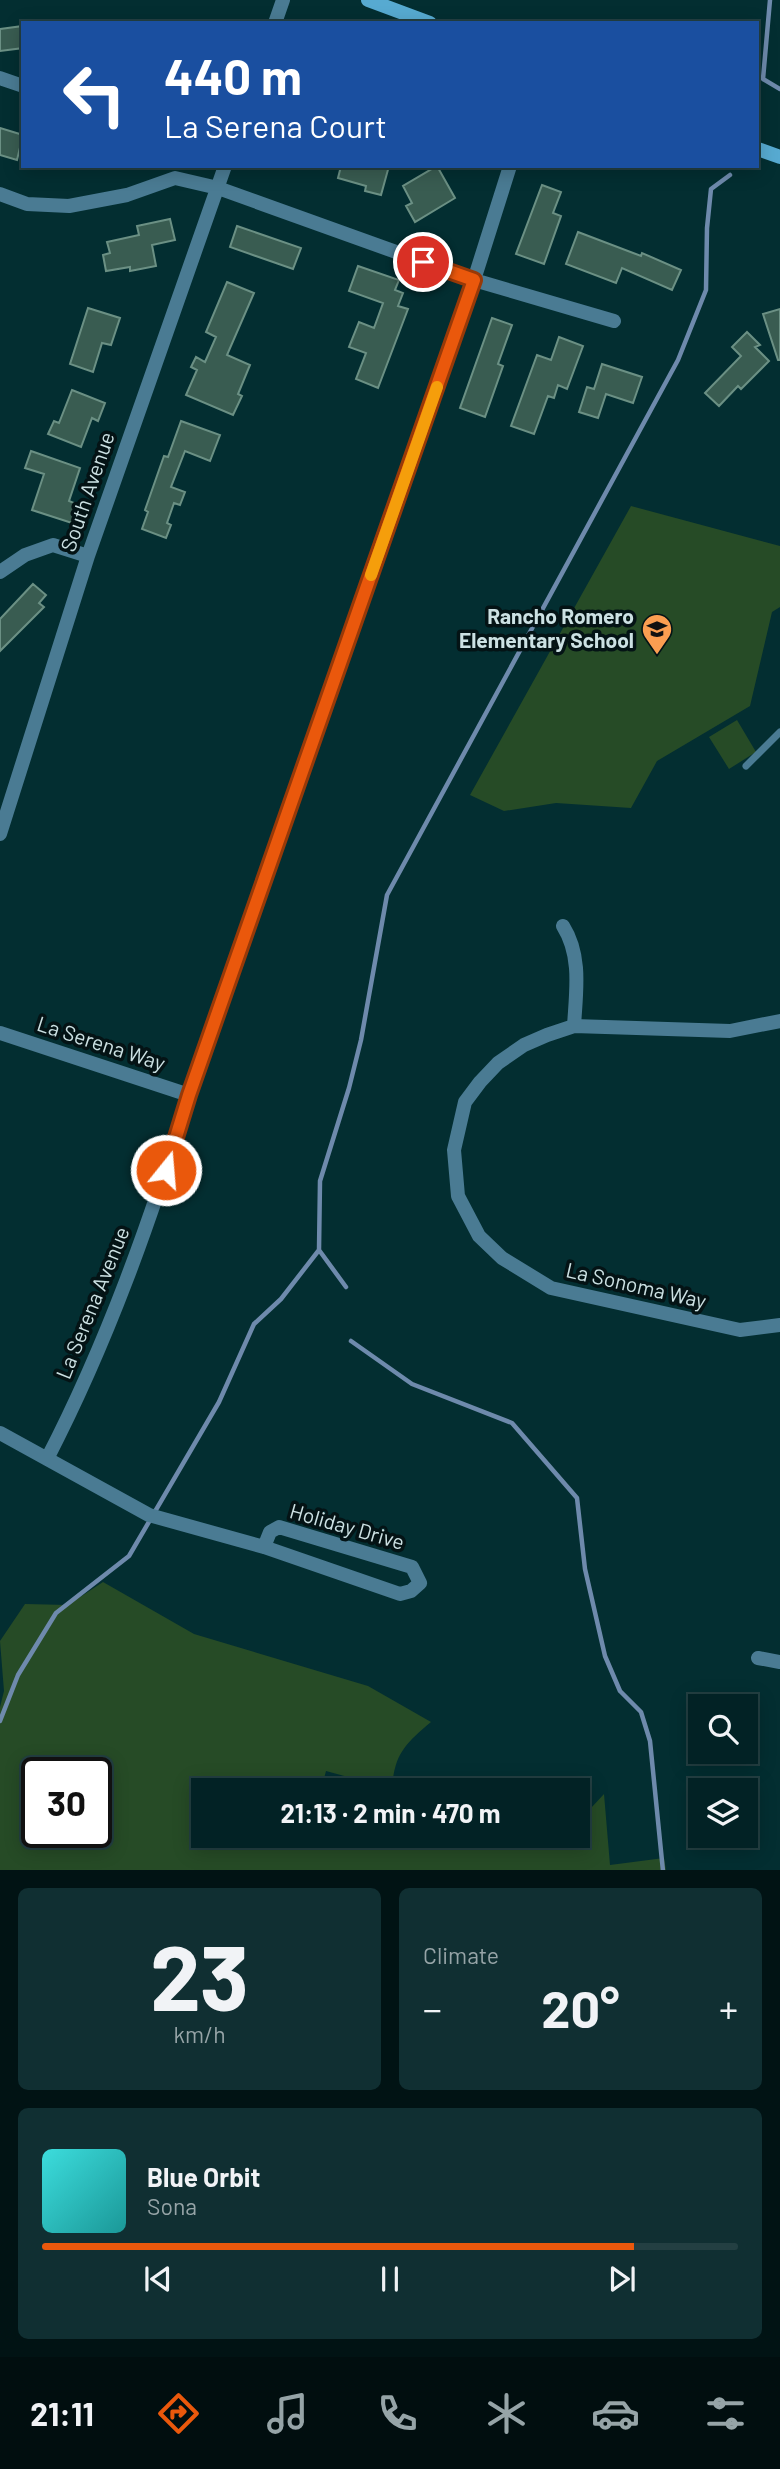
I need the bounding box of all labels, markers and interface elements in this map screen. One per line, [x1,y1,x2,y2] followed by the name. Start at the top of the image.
[164,46,302,105] text: 440 m
[49,49,140,140] icon: left
[164,106,387,144] text: La Serena Court
[393,232,453,292] pin
[404,243,442,281] icon: arrive
[54,428,119,555] street label: South Avenue
[459,603,634,652] place label: Rancho Romero Elementary School
[640,612,674,656] school or university icon: Rancho Romero Elementary School
[34,1010,169,1075] street label: La Serena Way
[129,1133,203,1207] position arrow
[50,1223,134,1382] street label: La Serena Avenue
[564,1256,709,1313] street label: La Sonoma Way
[287,1497,408,1554] street label: Holiday Drive
[688,1694,758,1848] map controls
[688,1694,758,1764] button: search
[21,1757,112,1848] speed limit sign: 30
[688,1778,758,1848] button: layers
[280,1797,501,1828] text: 21:13 · 2 min · 470 m
[150,1920,249,2029] text: 23
[423,1941,499,1969] text: Climate
[541,1976,620,2038] text: 20°
[423,1985,442,2031] text: −
[719,1985,738,2031] text: +
[173,2020,226,2048] text: km/h
[147,2161,260,2192] text: Blue Orbit
[147,2192,197,2220] text: Sona
[139,2260,177,2298] icon: previous
[371,2260,409,2298] icon: pause
[603,2260,641,2298] icon: next
[154,2389,203,2438] icon: directions
[263,2389,312,2438] icon: music
[373,2389,422,2438] icon: phone
[482,2389,531,2438] icon: climate
[591,2389,640,2438] icon: car
[701,2389,750,2438] icon: filters
[30,2394,94,2432] text: 21:11

